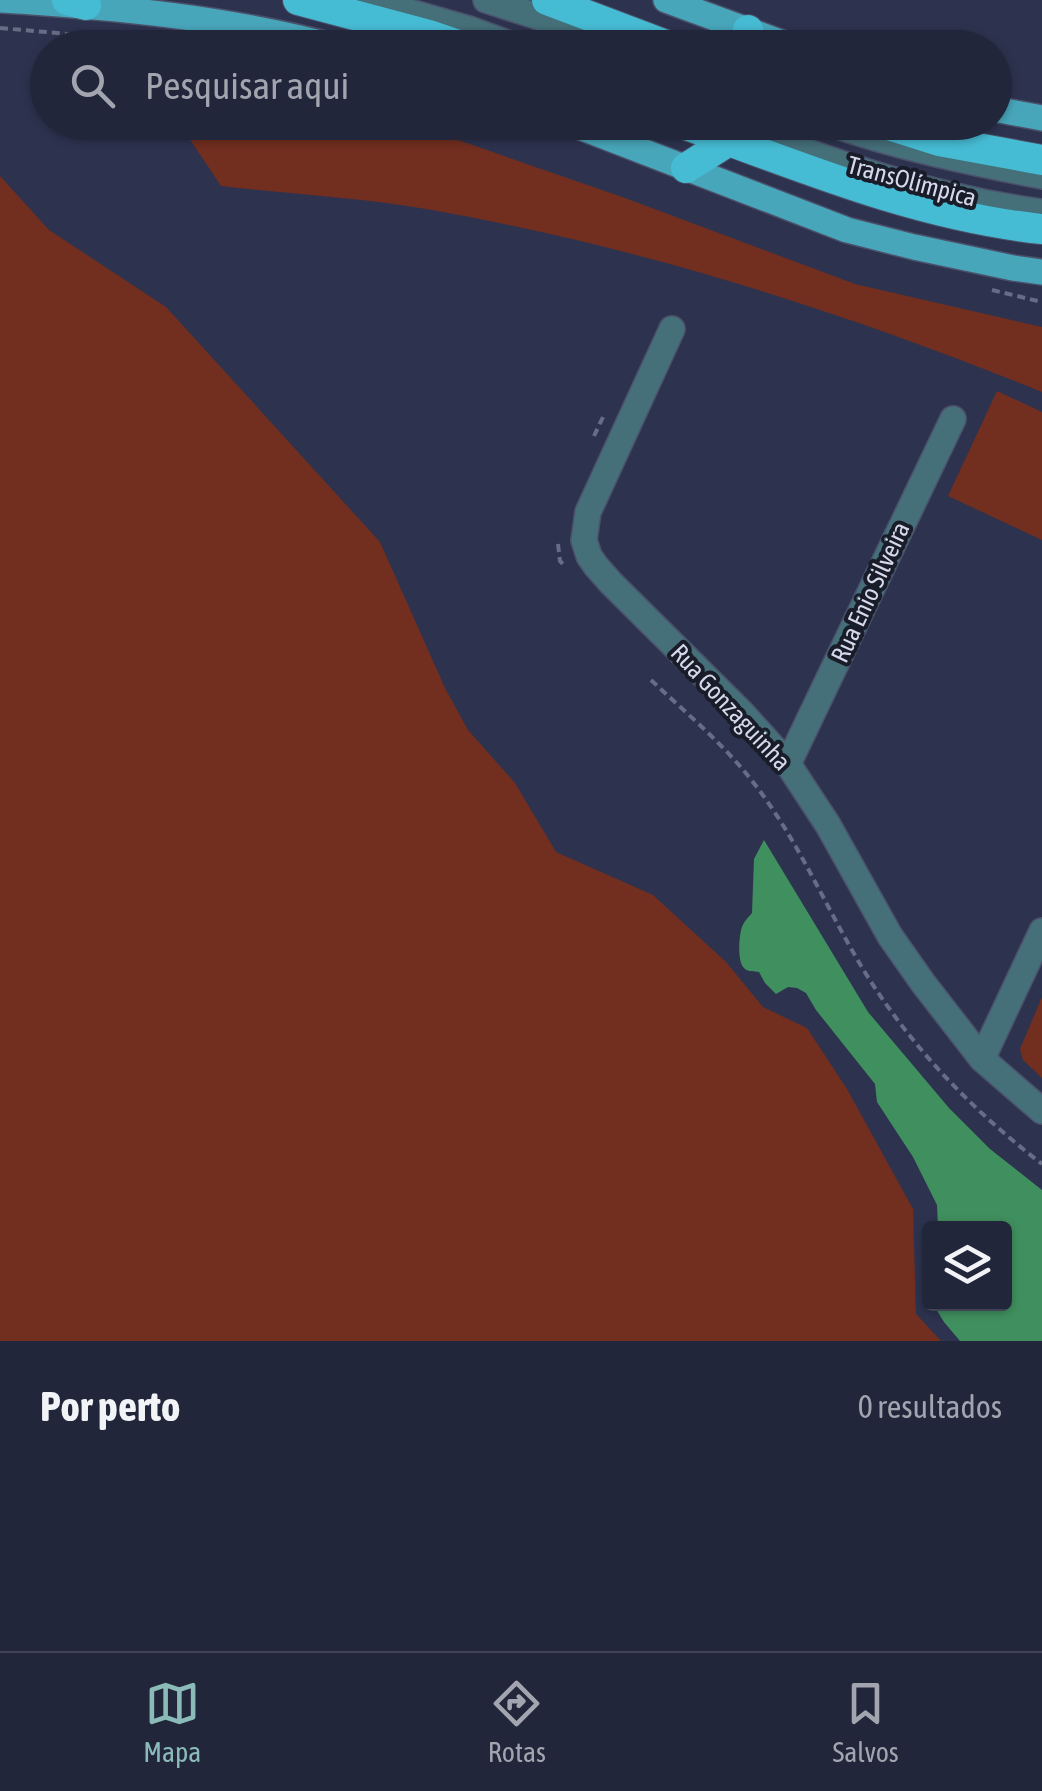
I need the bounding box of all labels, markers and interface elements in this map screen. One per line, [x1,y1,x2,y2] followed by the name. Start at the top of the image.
[30,30,1012,140] search box
[65,58,120,113] icon: search
[145,64,349,107] text: Pesquisar aqui
[844,150,980,212] street label: TransOlímpica
[825,517,915,667] street label: Rua Enio Silveira
[666,638,796,776] street label: Rua Gonzaguinha
[922,1221,1012,1311] map controls
[922,1221,1012,1311] button: layers
[40,1382,180,1430] text: Por perto
[858,1388,1002,1425] text: 0 resultados
[143,1676,201,1768] tab: Mapa
[488,1676,546,1768] tab: Rotas
[833,1676,899,1768] tab: Salvos

